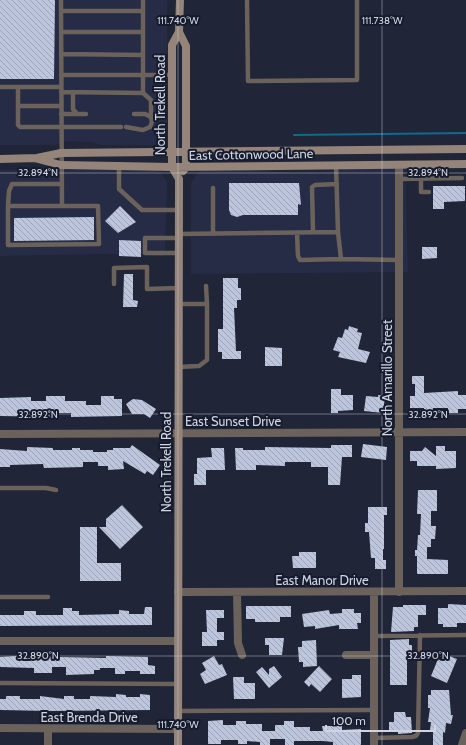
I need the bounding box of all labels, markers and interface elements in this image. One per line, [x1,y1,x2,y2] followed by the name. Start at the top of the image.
[157,14,199,27] text: 111.740°W
[362,14,403,27] text: 111.738°W
[152,55,168,155] street label: North Trekell Road
[189,145,314,163] street label: East Cottonwood Lane
[18,166,58,179] text: 32.894°N
[408,166,448,179] text: 32.894°N
[379,319,395,436] street label: North Amarillo Street
[18,408,58,421] text: 32.892°N
[408,408,448,421] text: 32.892°N
[158,412,174,512] street label: North Trekell Road
[185,413,281,429] street label: East Sunset Drive
[275,572,369,588] street label: East Manor Drive
[17,649,59,662] text: 32.890°N
[407,649,449,662] text: 32.890°N
[326,707,435,733] scale bar
[40,709,138,725] street label: East Brenda Drive
[332,713,366,728] text: 100 m
[157,718,199,731] text: 111.740°W

